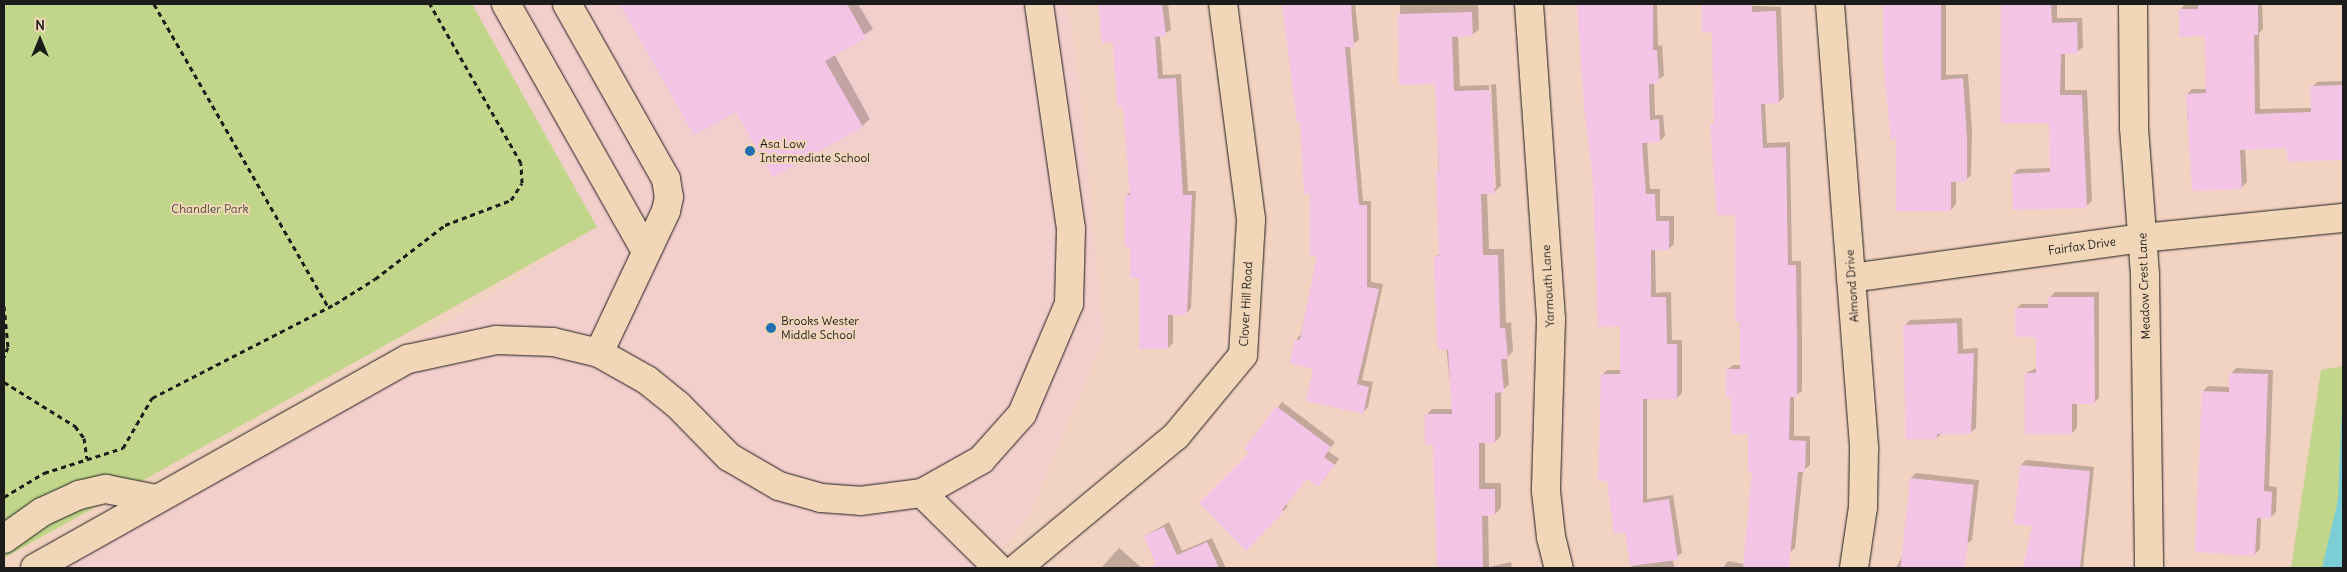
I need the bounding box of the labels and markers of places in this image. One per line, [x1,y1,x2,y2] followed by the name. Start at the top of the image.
[760,137,870,165] place label: Asa Low Intermediate School
[744,145,756,157] marker: Asa Low Intermediate School
[781,314,859,342] place label: Brooks Wester Middle School
[765,322,777,334] marker: Brooks Wester Middle School

